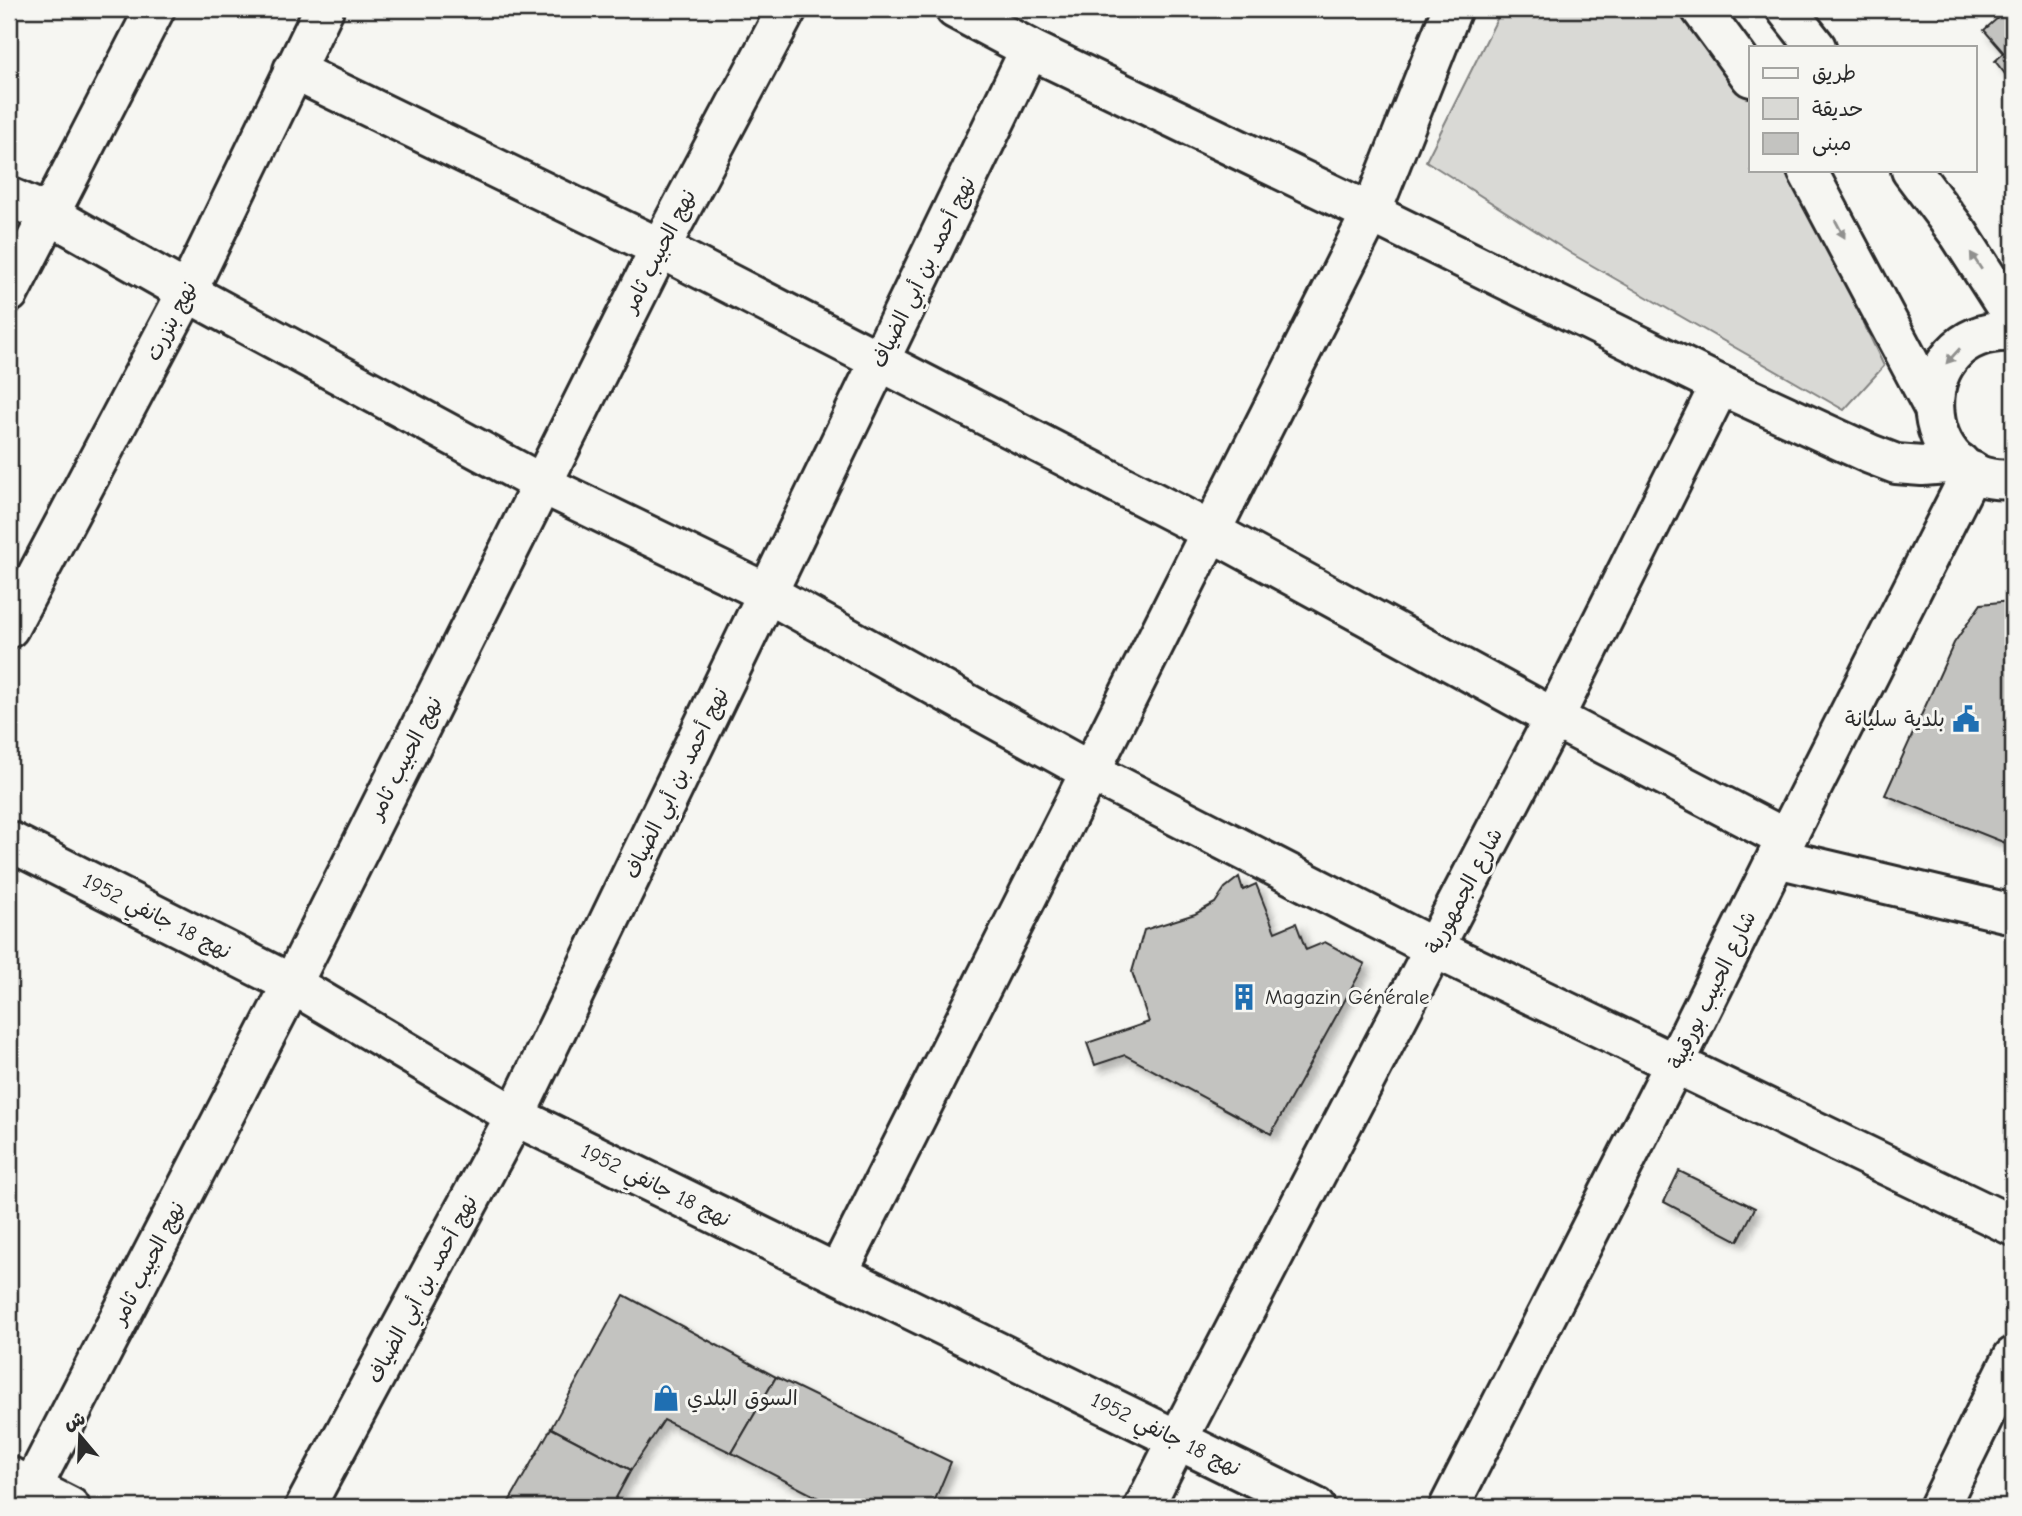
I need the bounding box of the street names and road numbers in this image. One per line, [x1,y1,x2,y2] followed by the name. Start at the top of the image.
[866,173,986,374] street label: نهج أحمد بن أبي الضياف
[617,185,702,319] street label: نهج الحبيب ثامر
[141,277,203,366] street label: نهج بنزرت
[619,684,739,885] street label: نهج أحمد بن أبي الضياف
[363,692,448,826] street label: نهج الحبيب ثامر
[1421,824,1510,959] street label: شارع الجمهورية
[76,868,235,970] street label: نهج 18 جانفي 1952
[1663,907,1763,1074] street label: شارع الحبيب بورقيبة
[574,1138,735,1238] street label: نهج 18 جانفي 1952
[362,1191,488,1390] street label: نهج أحمد بن أبي الضياف
[106,1197,191,1331] street label: نهج الحبيب ثامر
[1084,1387,1245,1487] street label: نهج 18 جانفي 1952

